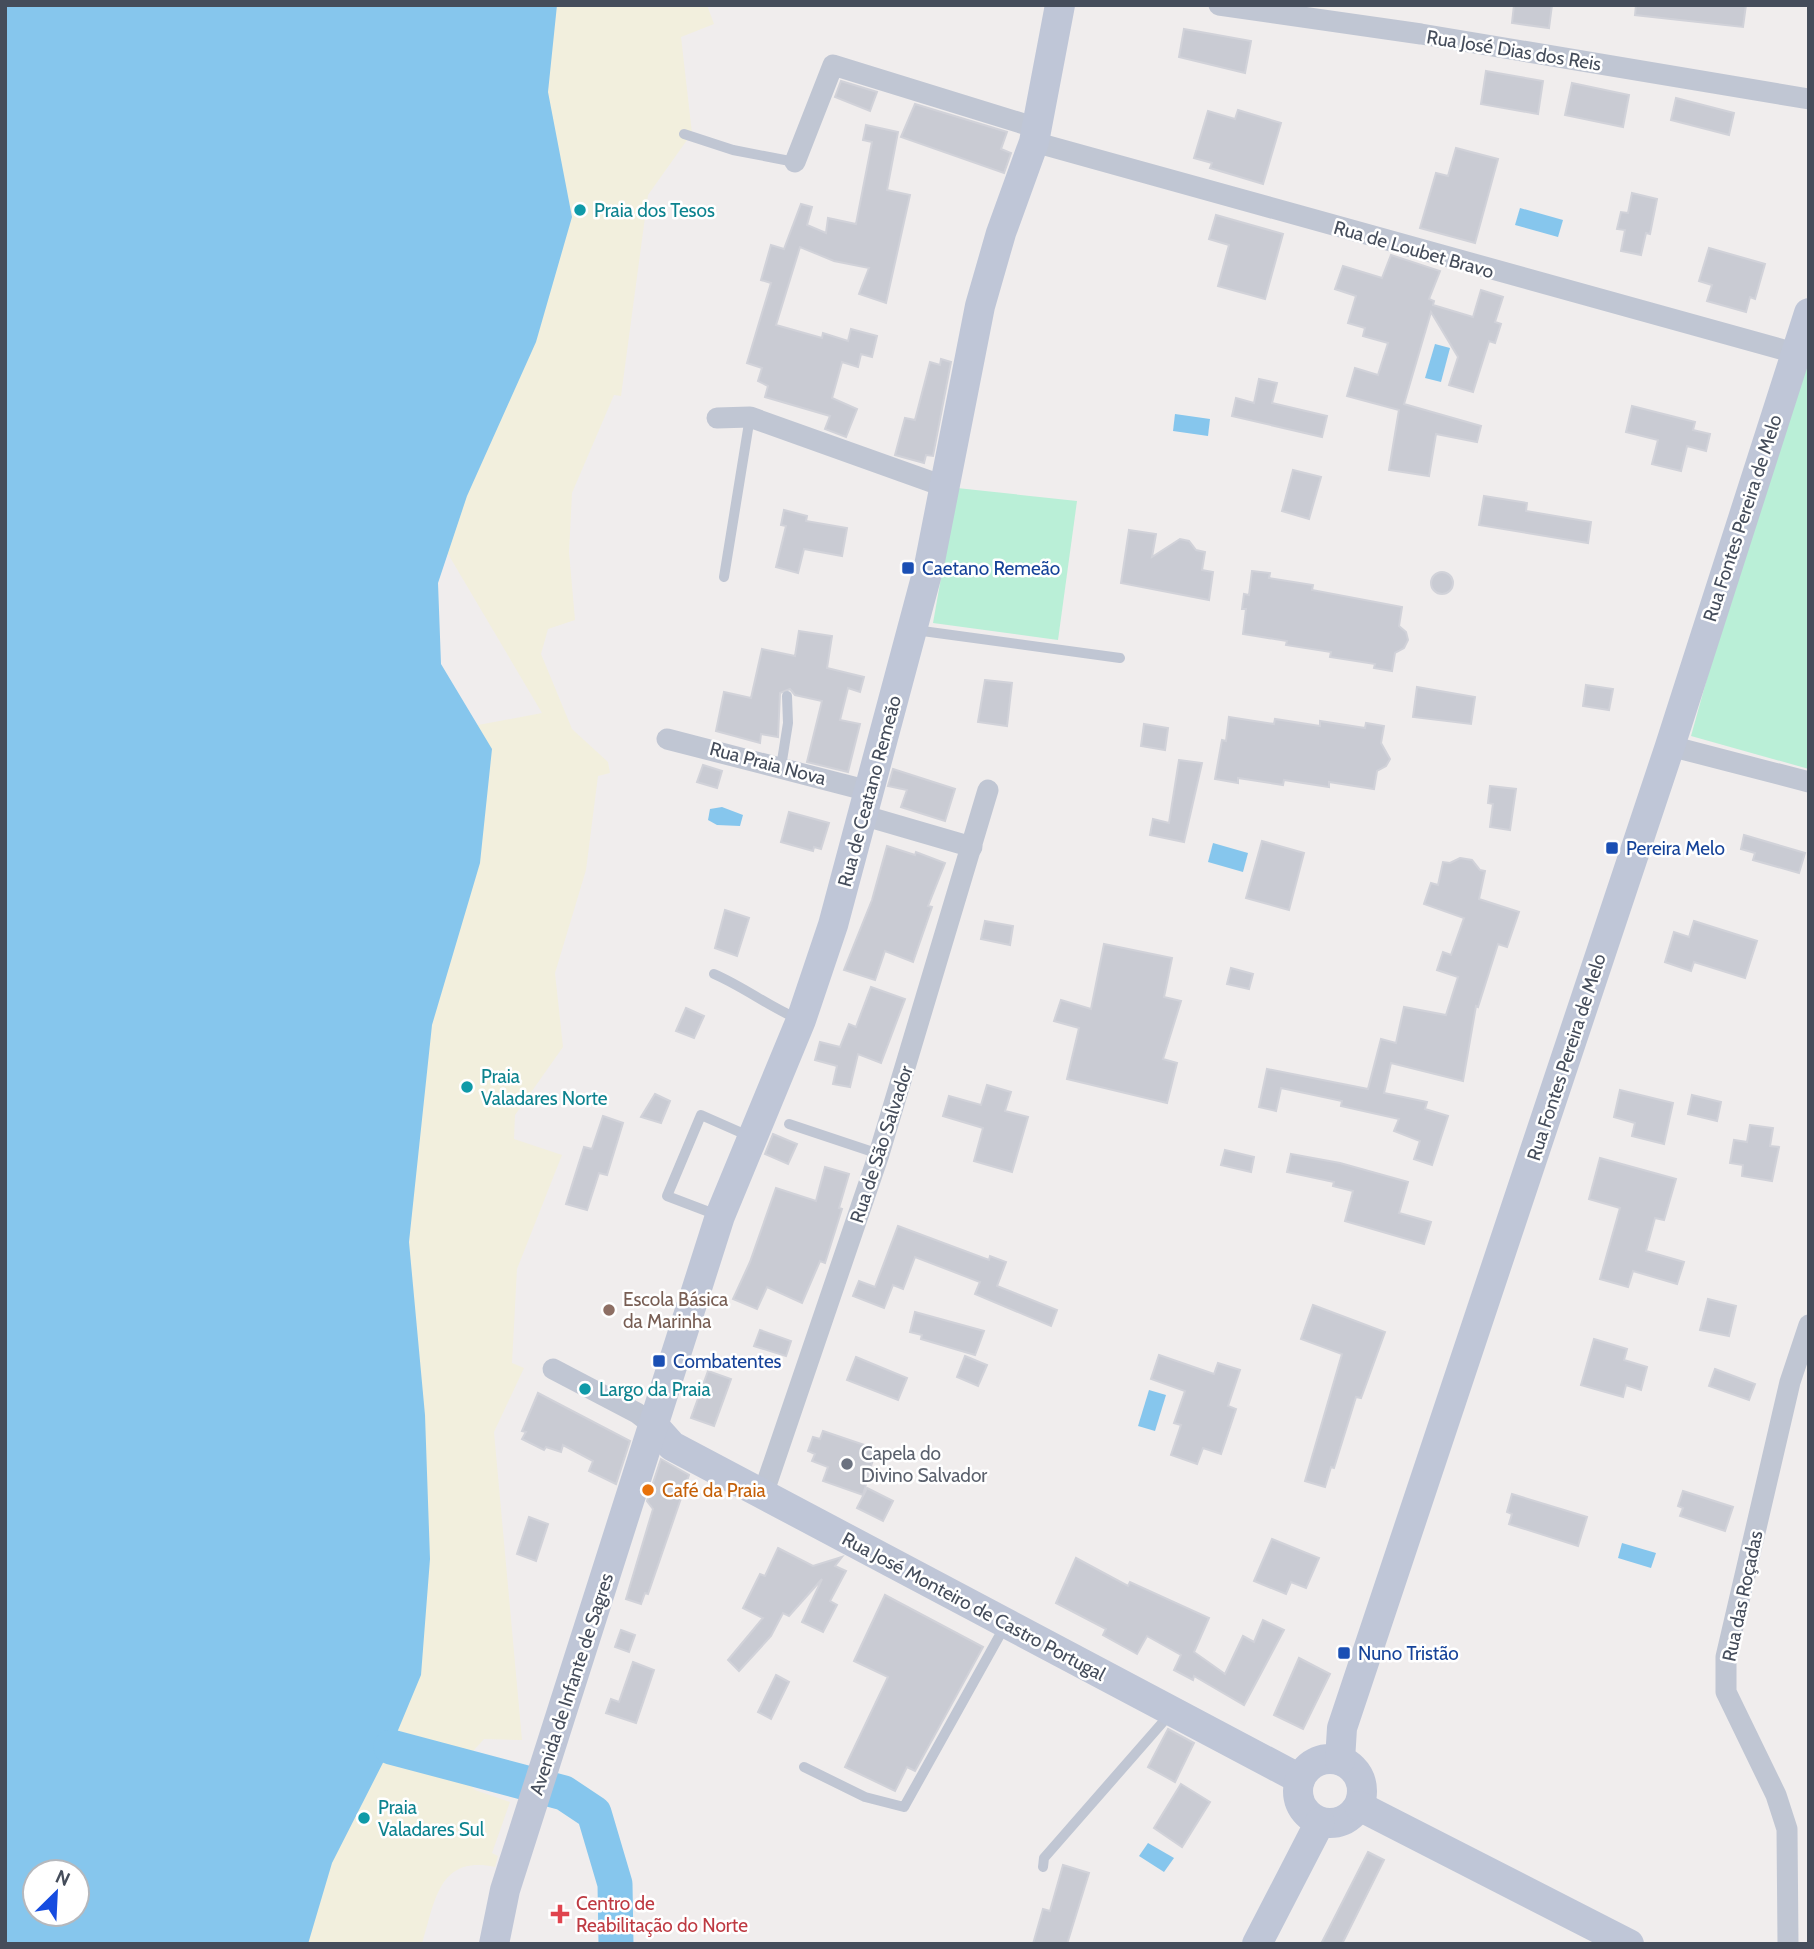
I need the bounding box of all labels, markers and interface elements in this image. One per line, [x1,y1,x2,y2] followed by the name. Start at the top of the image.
[1425,25,1603,76] street label: Rua José Dias dos Reis
[594,199,715,222] place label: Praia dos Tesos
[572,202,588,218] marker: Praia dos Tesos
[1331,216,1496,283] street label: Rua de Loubet Bravo
[1698,412,1787,625] street label: Rua Fontes Pereira de Melo
[922,557,1060,580] place label: Caetano Remeão
[900,560,916,576] marker: Caetano Remeão
[833,693,906,889] street label: Rua de Ceatano Remeão
[707,737,829,790] street label: Rua Praia Nova
[1626,837,1725,860] place label: Pereira Melo
[1604,840,1620,856] marker: Pereira Melo
[1522,951,1611,1164] street label: Rua Fontes Pereira de Melo
[845,1063,918,1226] street label: Rua de São Salvador
[481,1065,608,1110] place label: Praia Valadares Norte
[459,1079,475,1095] marker: Praia Valadares Norte
[623,1288,728,1333] place label: Escola Básica da Marinha
[601,1302,617,1318] marker: Escola Básica da Marinha
[673,1350,782,1373] place label: Combatentes
[651,1353,667,1369] marker: Combatentes
[599,1378,711,1401] place label: Largo da Praia
[577,1381,593,1397] marker: Largo da Praia
[861,1442,987,1487] place label: Capela do Divino Salvador
[839,1456,855,1472] marker: Capela do Divino Salvador
[662,1479,766,1502] place label: Café da Praia
[640,1482,656,1498] marker: Café da Praia
[838,1527,1110,1686] street label: Rua José Monteiro de Castro Portugal
[1717,1528,1768,1664] street label: Rua das Roçadas
[525,1570,618,1798] street label: Avenida de Infante de Sagres
[1358,1642,1459,1665] place label: Nuno Tristão
[1336,1645,1352,1661] marker: Nuno Tristão
[378,1796,485,1841] place label: Praia Valadares Sul
[356,1810,372,1826] marker: Praia Valadares Sul
[21,1858,91,1928] north arrow
[52,1865,74,1891] text: N
[576,1892,748,1937] place label: Centro de Reabilitação do Norte
[550,1904,570,1924] marker: Centro de Reabilitação do Norte

